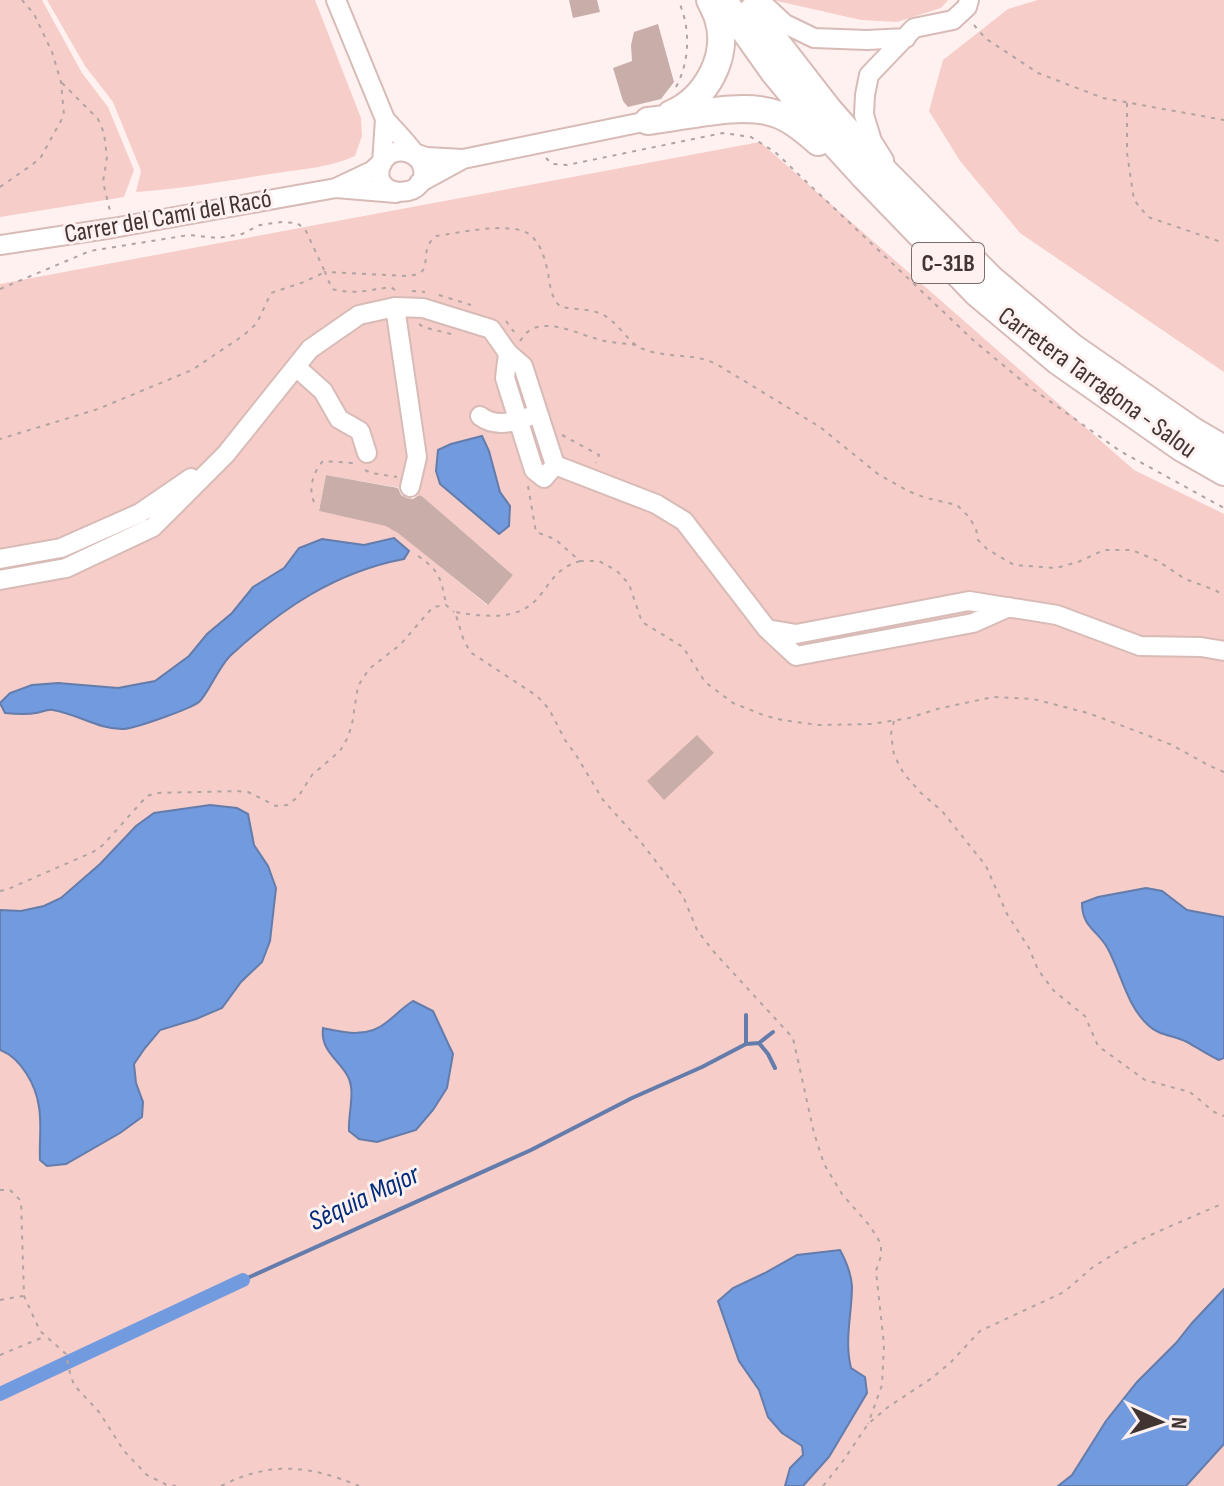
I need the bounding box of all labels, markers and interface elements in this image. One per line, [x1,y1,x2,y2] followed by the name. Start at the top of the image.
[62,184,274,250] street label: Carrer del Camí del Racó
[912,243,984,283] road number: C-31B
[992,301,1202,465] street label: Carretera Tarragona - Salou
[303,1158,426,1238] water label: Sèquia Major
[1120,1382,1200,1462] north arrow
[1165,1416,1192,1430] text: N

